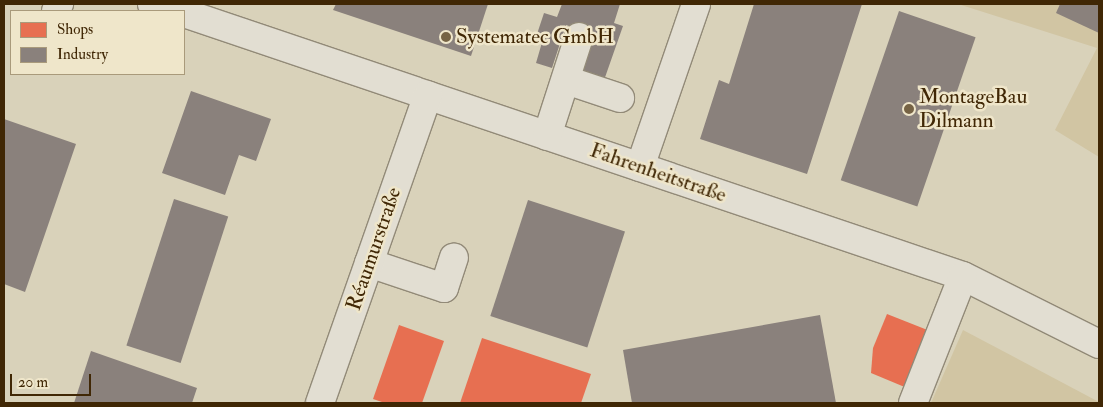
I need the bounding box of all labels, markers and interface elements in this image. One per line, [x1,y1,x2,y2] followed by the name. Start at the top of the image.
[10,10,185,75] legend
[57,20,93,39] text: Shops
[456,24,614,50] place label: Systematec GmbH
[440,31,452,43] marker: Systematec GmbH
[57,45,108,64] text: Industry
[919,84,1027,134] place label: MontageBau Dilmann
[903,103,915,115] marker: MontageBau Dilmann
[587,138,729,208] street label: Fahrenheitstraße
[341,184,407,314] street label: Réaumurstraße
[12,364,94,396] scale bar
[18,373,48,392] text: 20 m

